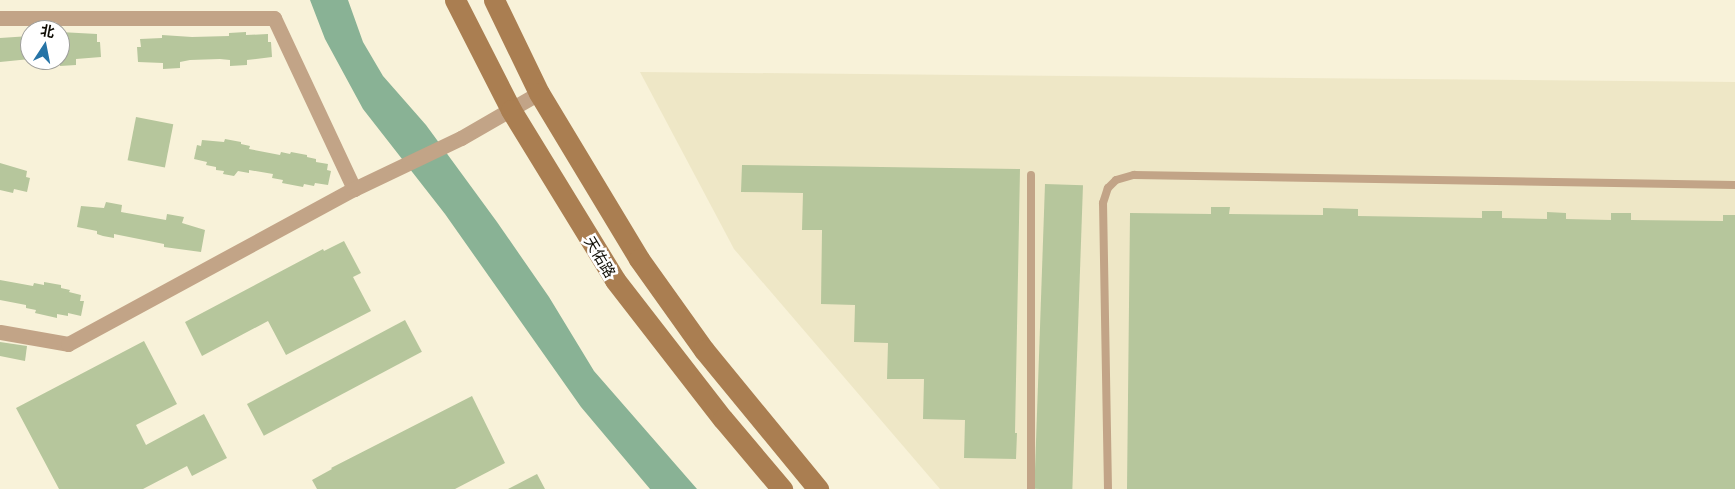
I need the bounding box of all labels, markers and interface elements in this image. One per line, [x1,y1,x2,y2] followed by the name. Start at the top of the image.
[20,20,70,70] north arrow
[39,22,56,40] text: 北
[581,233,619,281] street label: 天佑路

